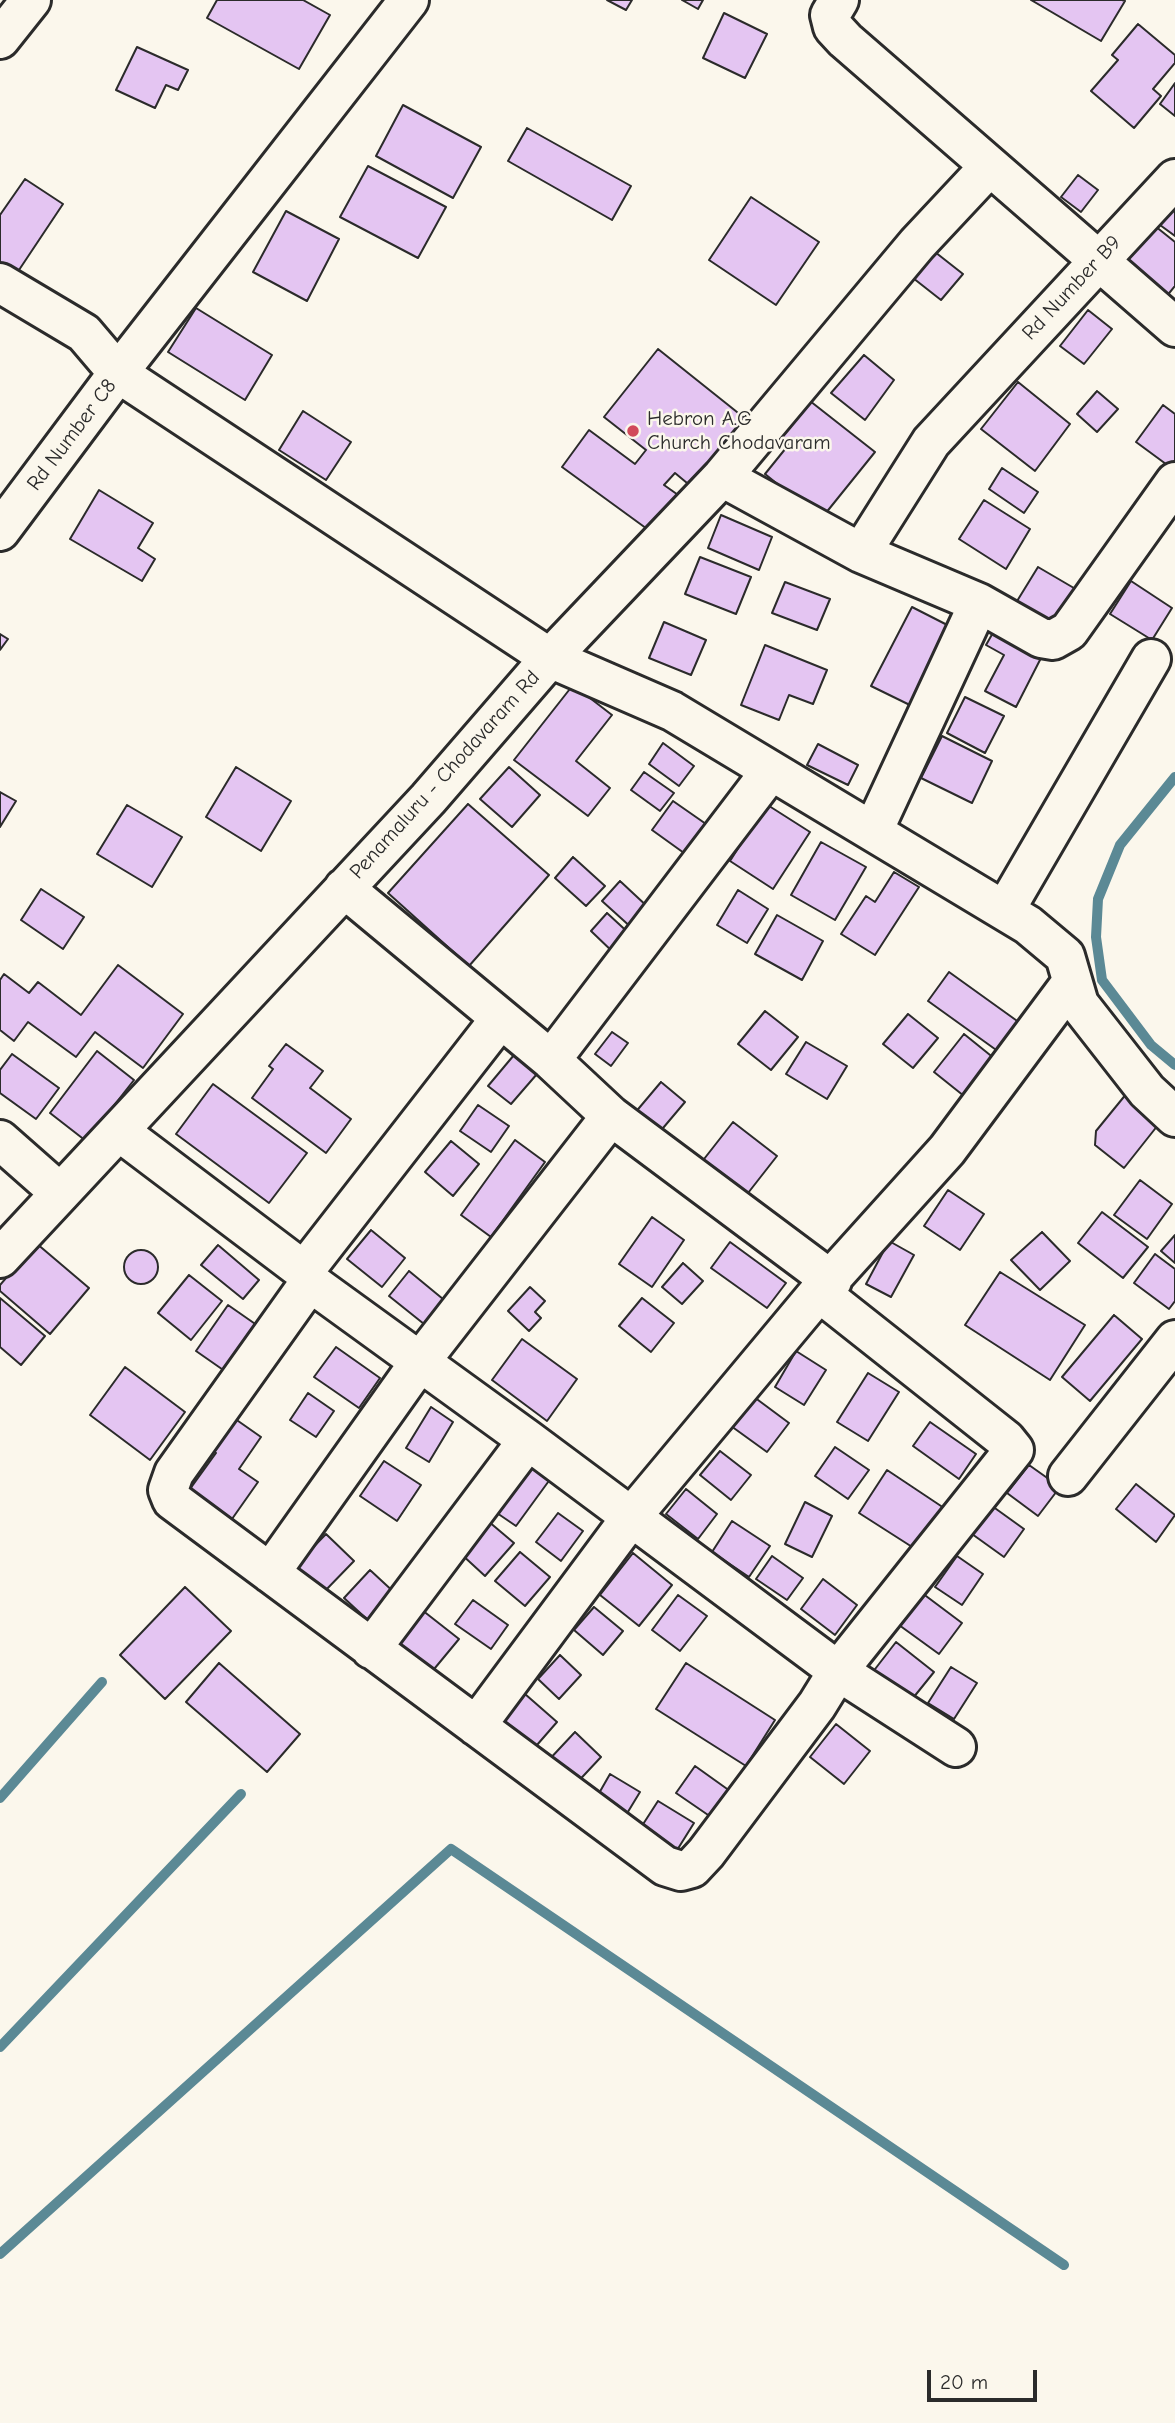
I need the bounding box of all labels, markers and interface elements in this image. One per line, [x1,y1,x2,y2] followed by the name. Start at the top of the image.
[1017,231,1127,345] street label: Rd Number B9
[22,374,122,496] street label: Rd Number C8
[647,406,831,456] place label: Hebron A.G Church Chodavaram
[625,423,641,439] marker: Hebron A.G Church Chodavaram
[345,666,545,884] street label: Penamaluru - Chodavaram Rd
[930,2356,1040,2400] scale bar
[940,2370,988,2394] text: 20 m

